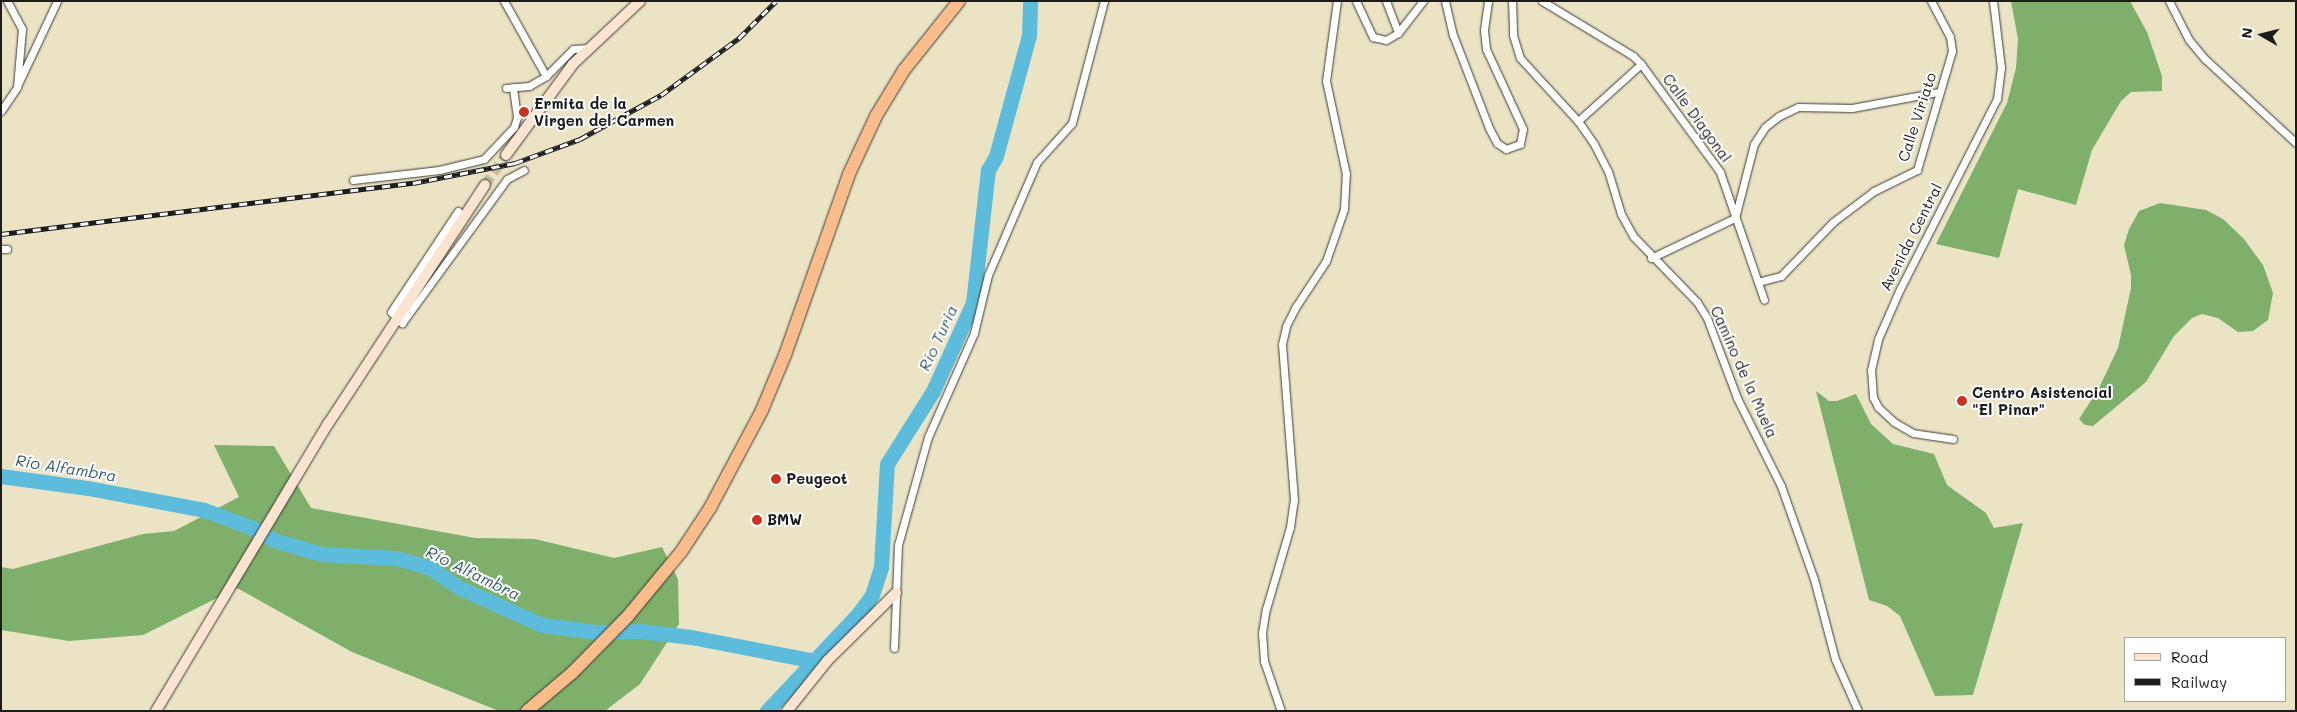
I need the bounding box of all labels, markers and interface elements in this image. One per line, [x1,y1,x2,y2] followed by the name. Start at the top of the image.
[2237,10,2287,60] north arrow
[2237,26,2257,39] text: N
[1659,70,1735,166] street label: Calle Diagonal
[1894,70,1940,164] street label: Calle Viriato
[534,94,674,129] place label: Ermita de la Virgen del Carmen
[518,106,530,118] marker: Ermita de la Virgen del Carmen
[1876,180,1946,294] street label: Avenida Central
[914,302,962,374] water label: Río Turia
[1707,303,1781,441] street label: Camino de la Muela
[1972,383,2112,418] place label: Centro Asistencial "El Pinar"
[1956,395,1968,407] marker: Centro Asistencial "El Pinar"
[14,451,118,485] water label: Río Alfambra
[786,470,847,488] place label: Peugeot
[770,473,782,485] marker: Peugeot
[767,511,802,529] place label: BMW
[751,514,763,526] marker: BMW
[423,542,523,604] water label: Río Alfambra
[2124,637,2287,702] legend
[2171,647,2208,667] text: Road
[2171,672,2227,692] text: Railway

